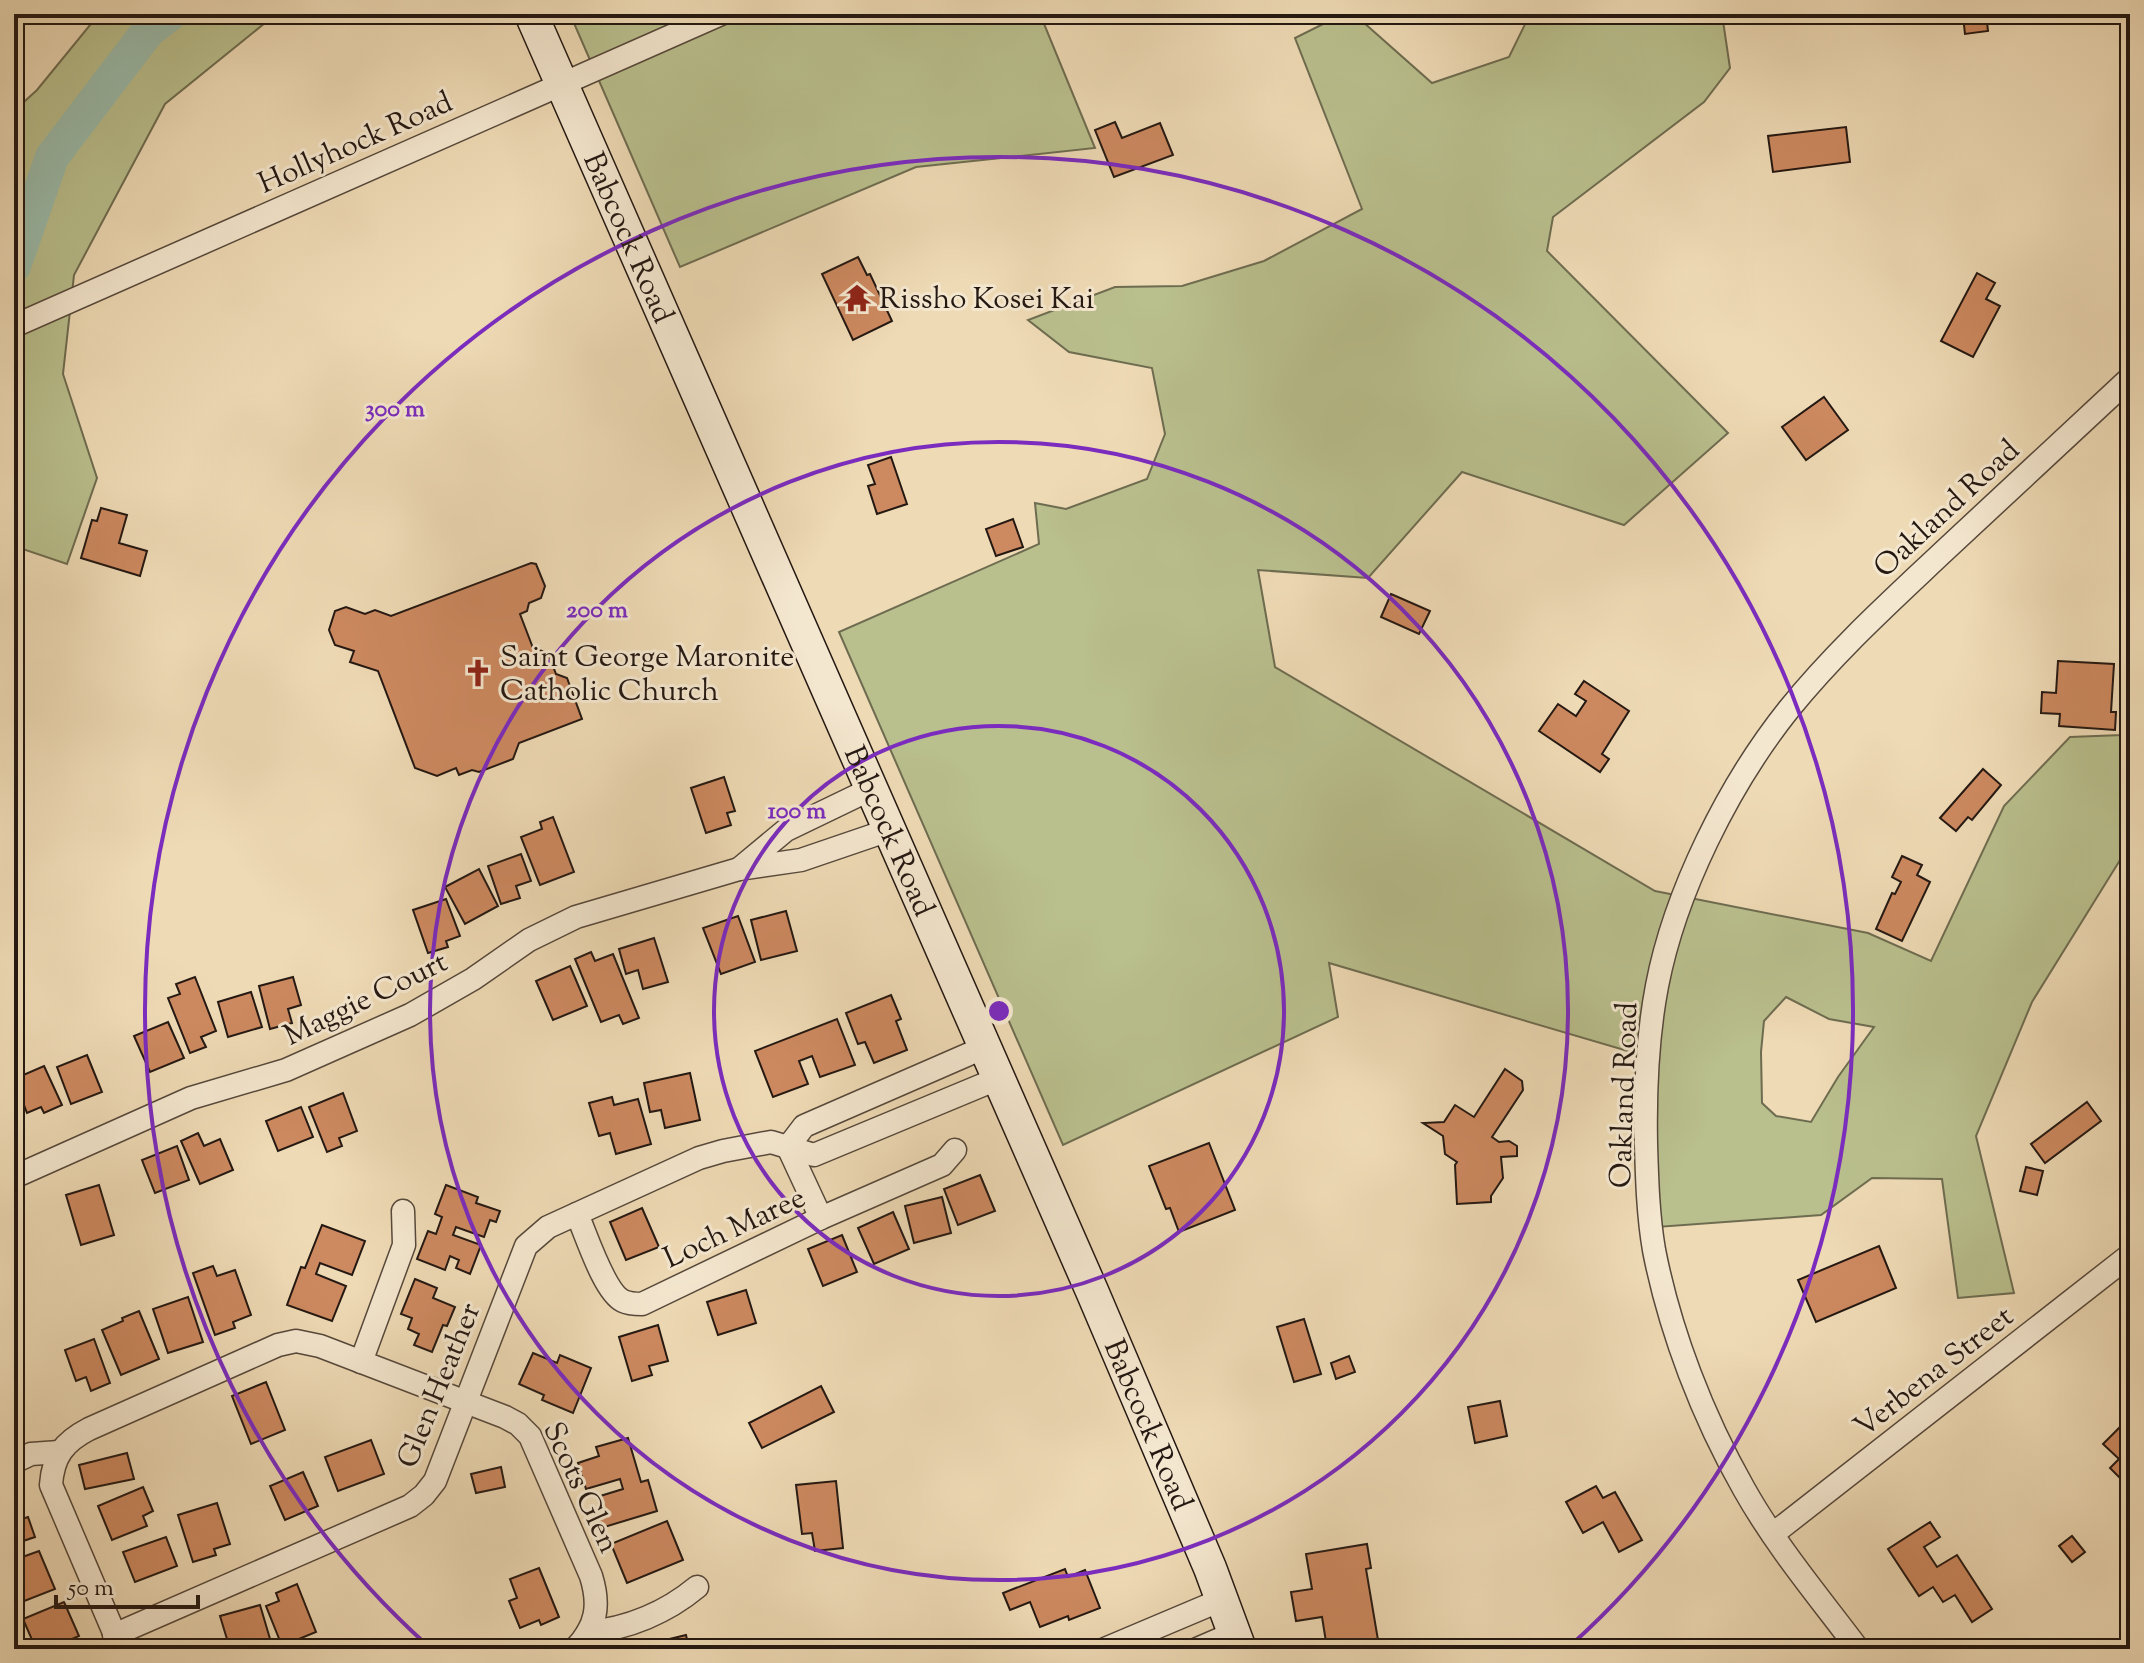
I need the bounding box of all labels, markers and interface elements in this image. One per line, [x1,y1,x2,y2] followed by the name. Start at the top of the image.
[252,82,460,206] street label: Hollyhock Road
[570,146,683,331] street label: Babcock Road
[879,279,1094,322] place label: Rissho Kosei Kai
[842,283,872,313] temple icon: Rissho Kosei Kai
[365,393,425,427] text: 300 m
[1865,431,2030,589] street label: Oakland Road
[566,594,628,628] text: 200 m
[500,637,794,714] place label: Saint George Maronite Catholic Church
[463,658,493,688] church icon: Saint George Maronite Catholic Church
[831,739,944,924] street label: Babcock Road
[768,795,826,829] text: 100 m
[277,942,455,1058] street label: Maggie Court
[985,997,1013,1025] centre of rings
[1601,1001,1650,1189] street label: Oakland Road
[657,1178,813,1281] street label: Loch Maree
[388,1297,493,1475] street label: Glen Heather
[1846,1297,2023,1449] street label: Verbena Street
[1091,1333,1202,1518] street label: Babcock Road
[531,1415,629,1561] street label: Scots Glen
[56,1559,198,1609] scale bar
[66,1572,114,1606] text: 50 m

